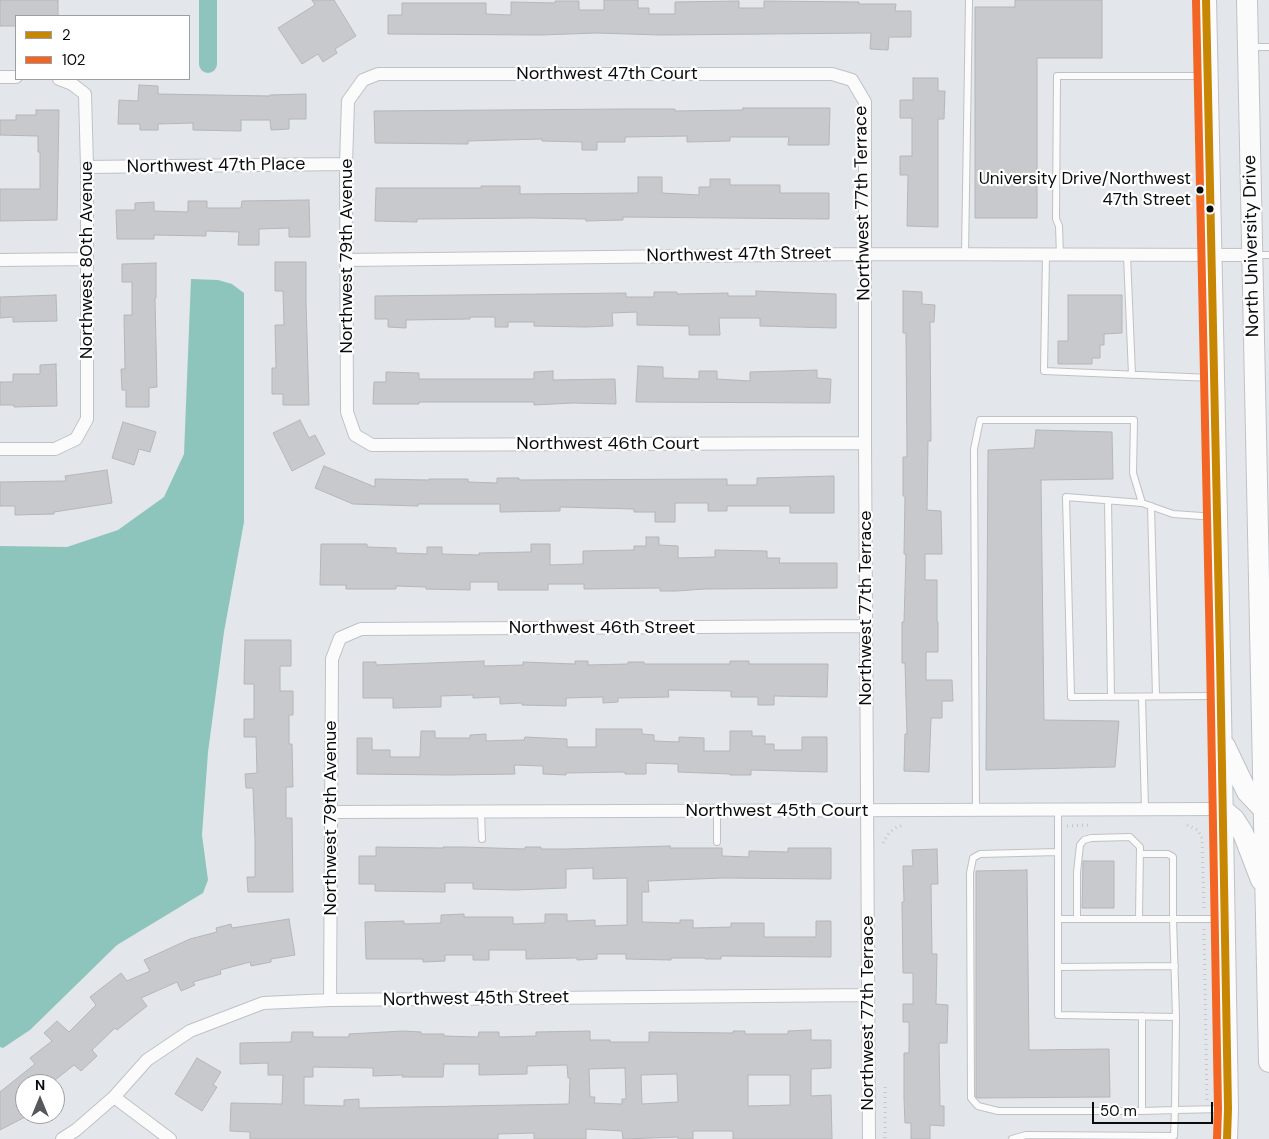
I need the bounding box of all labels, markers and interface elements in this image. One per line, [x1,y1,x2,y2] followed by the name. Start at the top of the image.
[15,15,190,80] legend
[62,25,71,45] text: 2
[62,50,85,70] text: 102
[516,63,698,85] street label: Northwest 47th Court
[850,105,876,301] street label: Northwest 77th Terrace
[126,154,306,178] street label: Northwest 47th Place
[1240,155,1264,337] street label: North University Drive
[336,158,358,354] street label: Northwest 79th Avenue
[76,161,98,359] street label: Northwest 80th Avenue
[979,170,1191,210] place label: University Drive/Northwest 47th Street
[1195,185,1205,195] marker: University Drive/Northwest 47th Street
[1205,204,1215,214] unlabelled marker
[646,243,832,267] street label: Northwest 47th Street
[516,433,700,455] street label: Northwest 46th Court
[855,510,877,706] street label: Northwest 77th Terrace
[509,617,695,639] street label: Northwest 46th Street
[320,720,342,916] street label: Northwest 79th Avenue
[686,800,868,822] street label: Northwest 45th Court
[857,915,879,1111] street label: Northwest 77th Terrace
[383,987,569,1011] street label: Northwest 45th Street
[15,1074,65,1124] north arrow
[35,1076,45,1094] text: N
[1094,1092,1215,1124] scale bar
[1100,1101,1137,1121] text: 50 m

